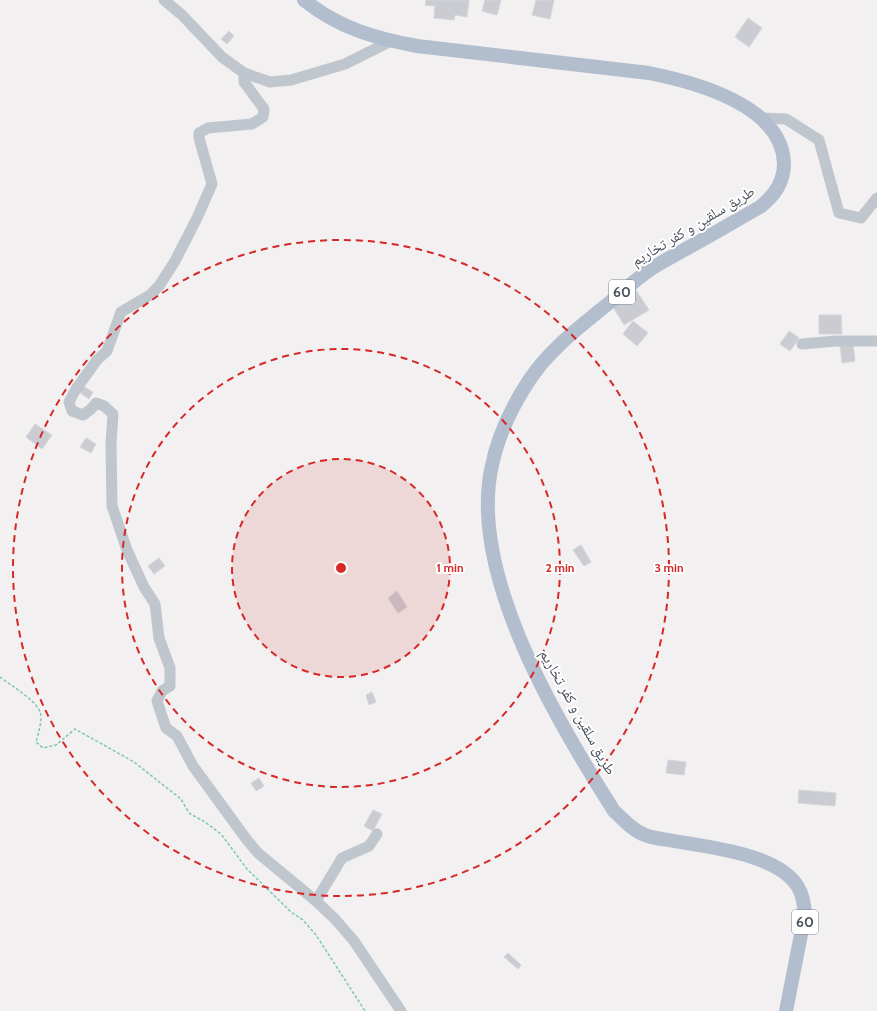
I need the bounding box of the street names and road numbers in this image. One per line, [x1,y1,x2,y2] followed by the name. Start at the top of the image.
[628,182,759,271] street label: طريق سلقين و كفر تخاريم
[609,280,635,304] road number: 60
[535,646,620,778] street label: طريق سلقين و كفر تخاريم
[792,910,818,934] road number: 60

